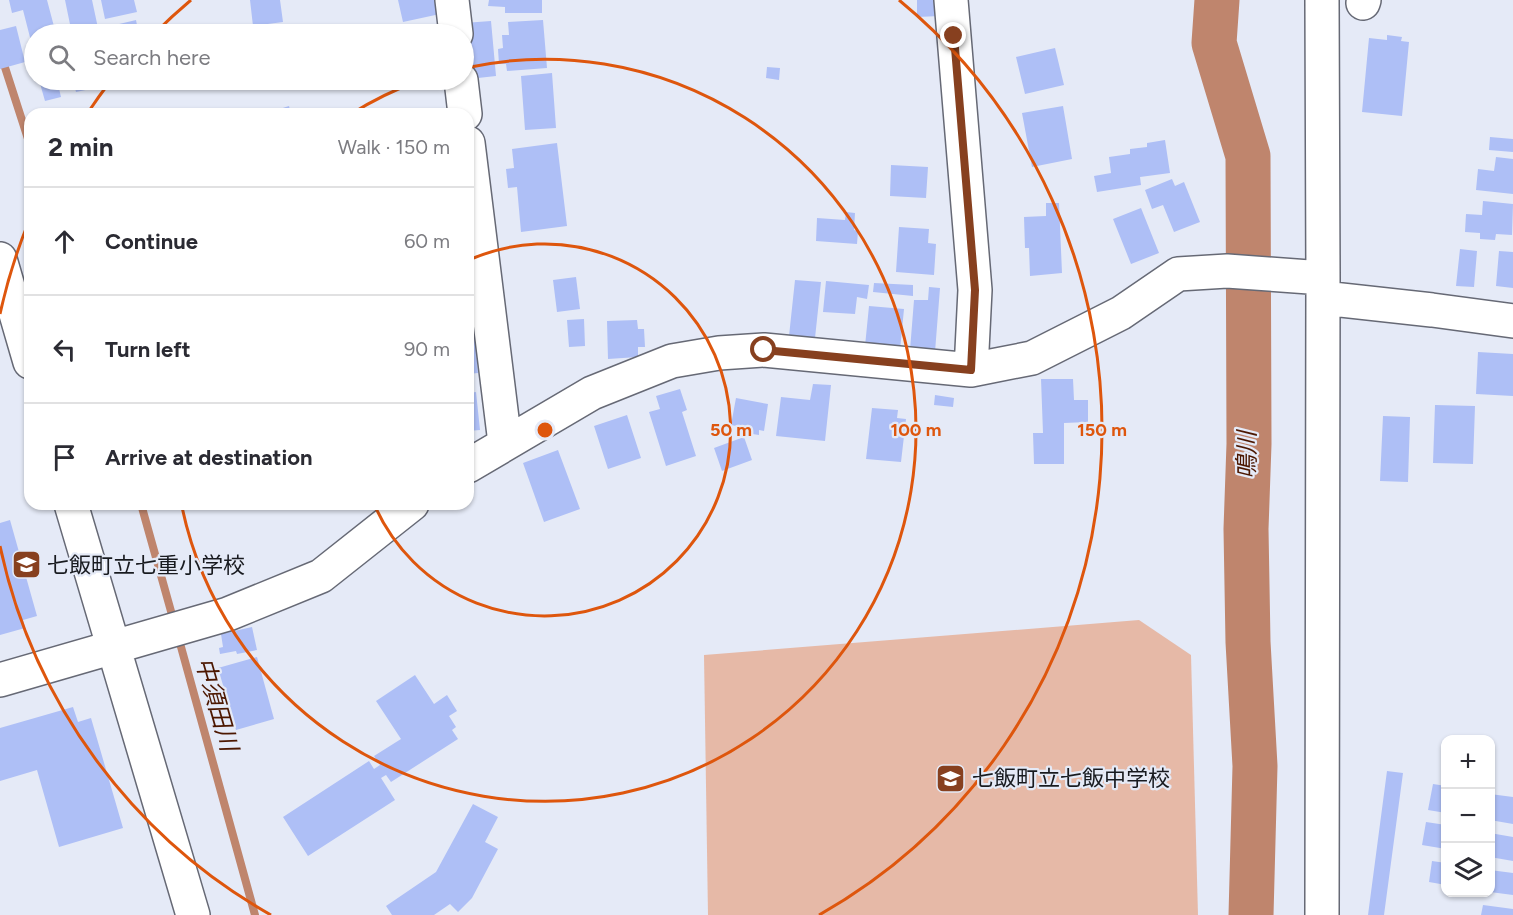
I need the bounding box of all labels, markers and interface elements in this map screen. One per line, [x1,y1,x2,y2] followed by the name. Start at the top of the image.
[940,22,966,48] route end
[24,24,474,90] search box
[45,41,78,74] icon: search
[93,44,211,71] text: Search here
[48,131,114,163] text: 2 min
[338,135,450,159] text: Walk · 150 m
[48,225,81,258] icon: ahead
[105,228,198,255] text: Continue
[404,229,450,253] text: 60 m
[48,333,81,366] icon: left
[105,336,191,363] text: Turn left
[750,336,776,362] route start
[404,337,450,361] text: 90 m
[710,419,752,441] text: 50 m
[891,419,941,441] text: 100 m
[1077,419,1127,441] text: 150 m
[535,420,555,440] centre of rings
[1232,428,1261,479] water label: 鳴川
[48,441,81,474] icon: arrive
[105,444,313,471] text: Arrive at destination
[10,549,42,581] school or university icon: 七飯町立七重小学校
[47,552,245,579] place label: 七飯町立七重小学校
[190,654,245,757] water label: 中須田川
[1441,735,1495,897] map controls
[1441,735,1495,789] button: +
[935,762,967,794] school or university icon: 七飯町立七飯中学校
[972,765,1170,792] place label: 七飯町立七飯中学校
[1441,789,1495,843] button: −
[1441,843,1495,897] button: layers

